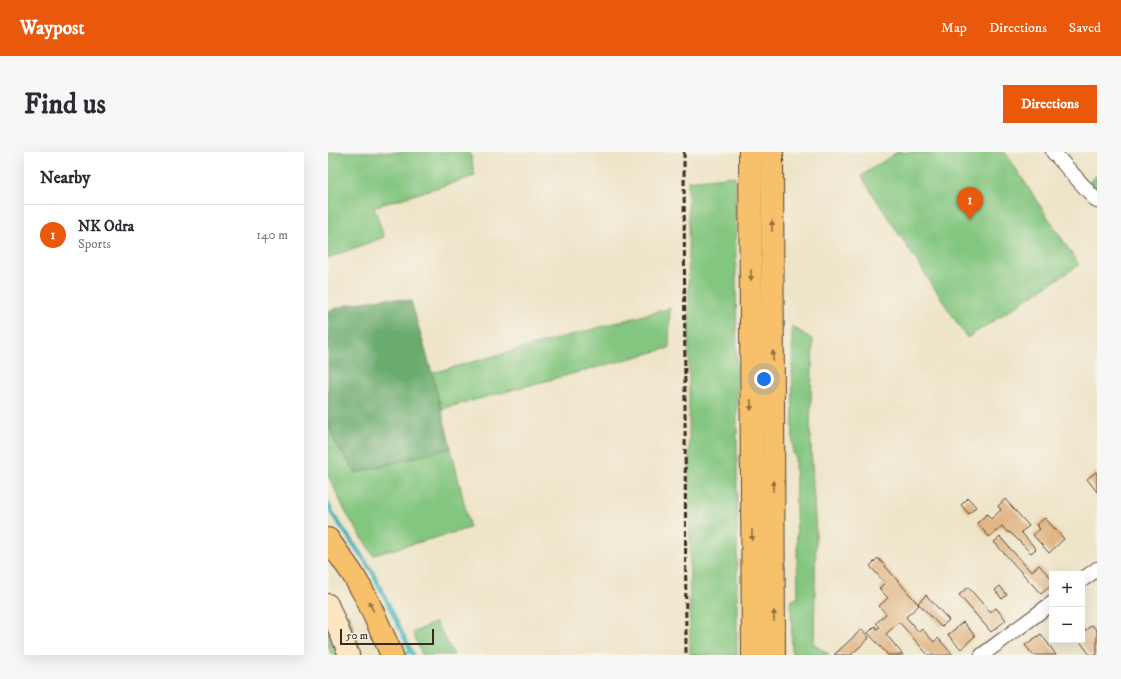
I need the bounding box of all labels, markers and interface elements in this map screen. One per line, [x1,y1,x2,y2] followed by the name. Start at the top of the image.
[20,17,84,40] text: Waypost
[941,19,967,37] text: Map
[989,19,1047,37] text: Directions
[1069,19,1101,37] text: Saved
[1003,85,1097,123] button: Directions
[24,87,106,122] text: Find us
[40,167,90,189] text: Nearby
[957,187,983,220] pin: 1
[78,217,134,236] text: NK Odra
[769,219,775,232] one-way arrow
[51,227,55,243] text: 1
[256,227,288,243] text: 140 m
[78,236,111,252] text: Sports
[748,269,754,282] one-way arrow
[770,349,776,362] one-way arrow
[754,369,774,389] your location
[748,399,754,412] one-way arrow
[770,479,776,492] one-way arrow
[749,529,755,542] one-way arrow
[1049,571,1085,643] map controls
[1049,571,1085,607] button: +
[368,601,374,612] one-way arrow
[1049,607,1085,643] button: −
[771,609,777,622] one-way arrow
[340,627,434,646] scale bar
[346,629,368,643] text: 50 m

